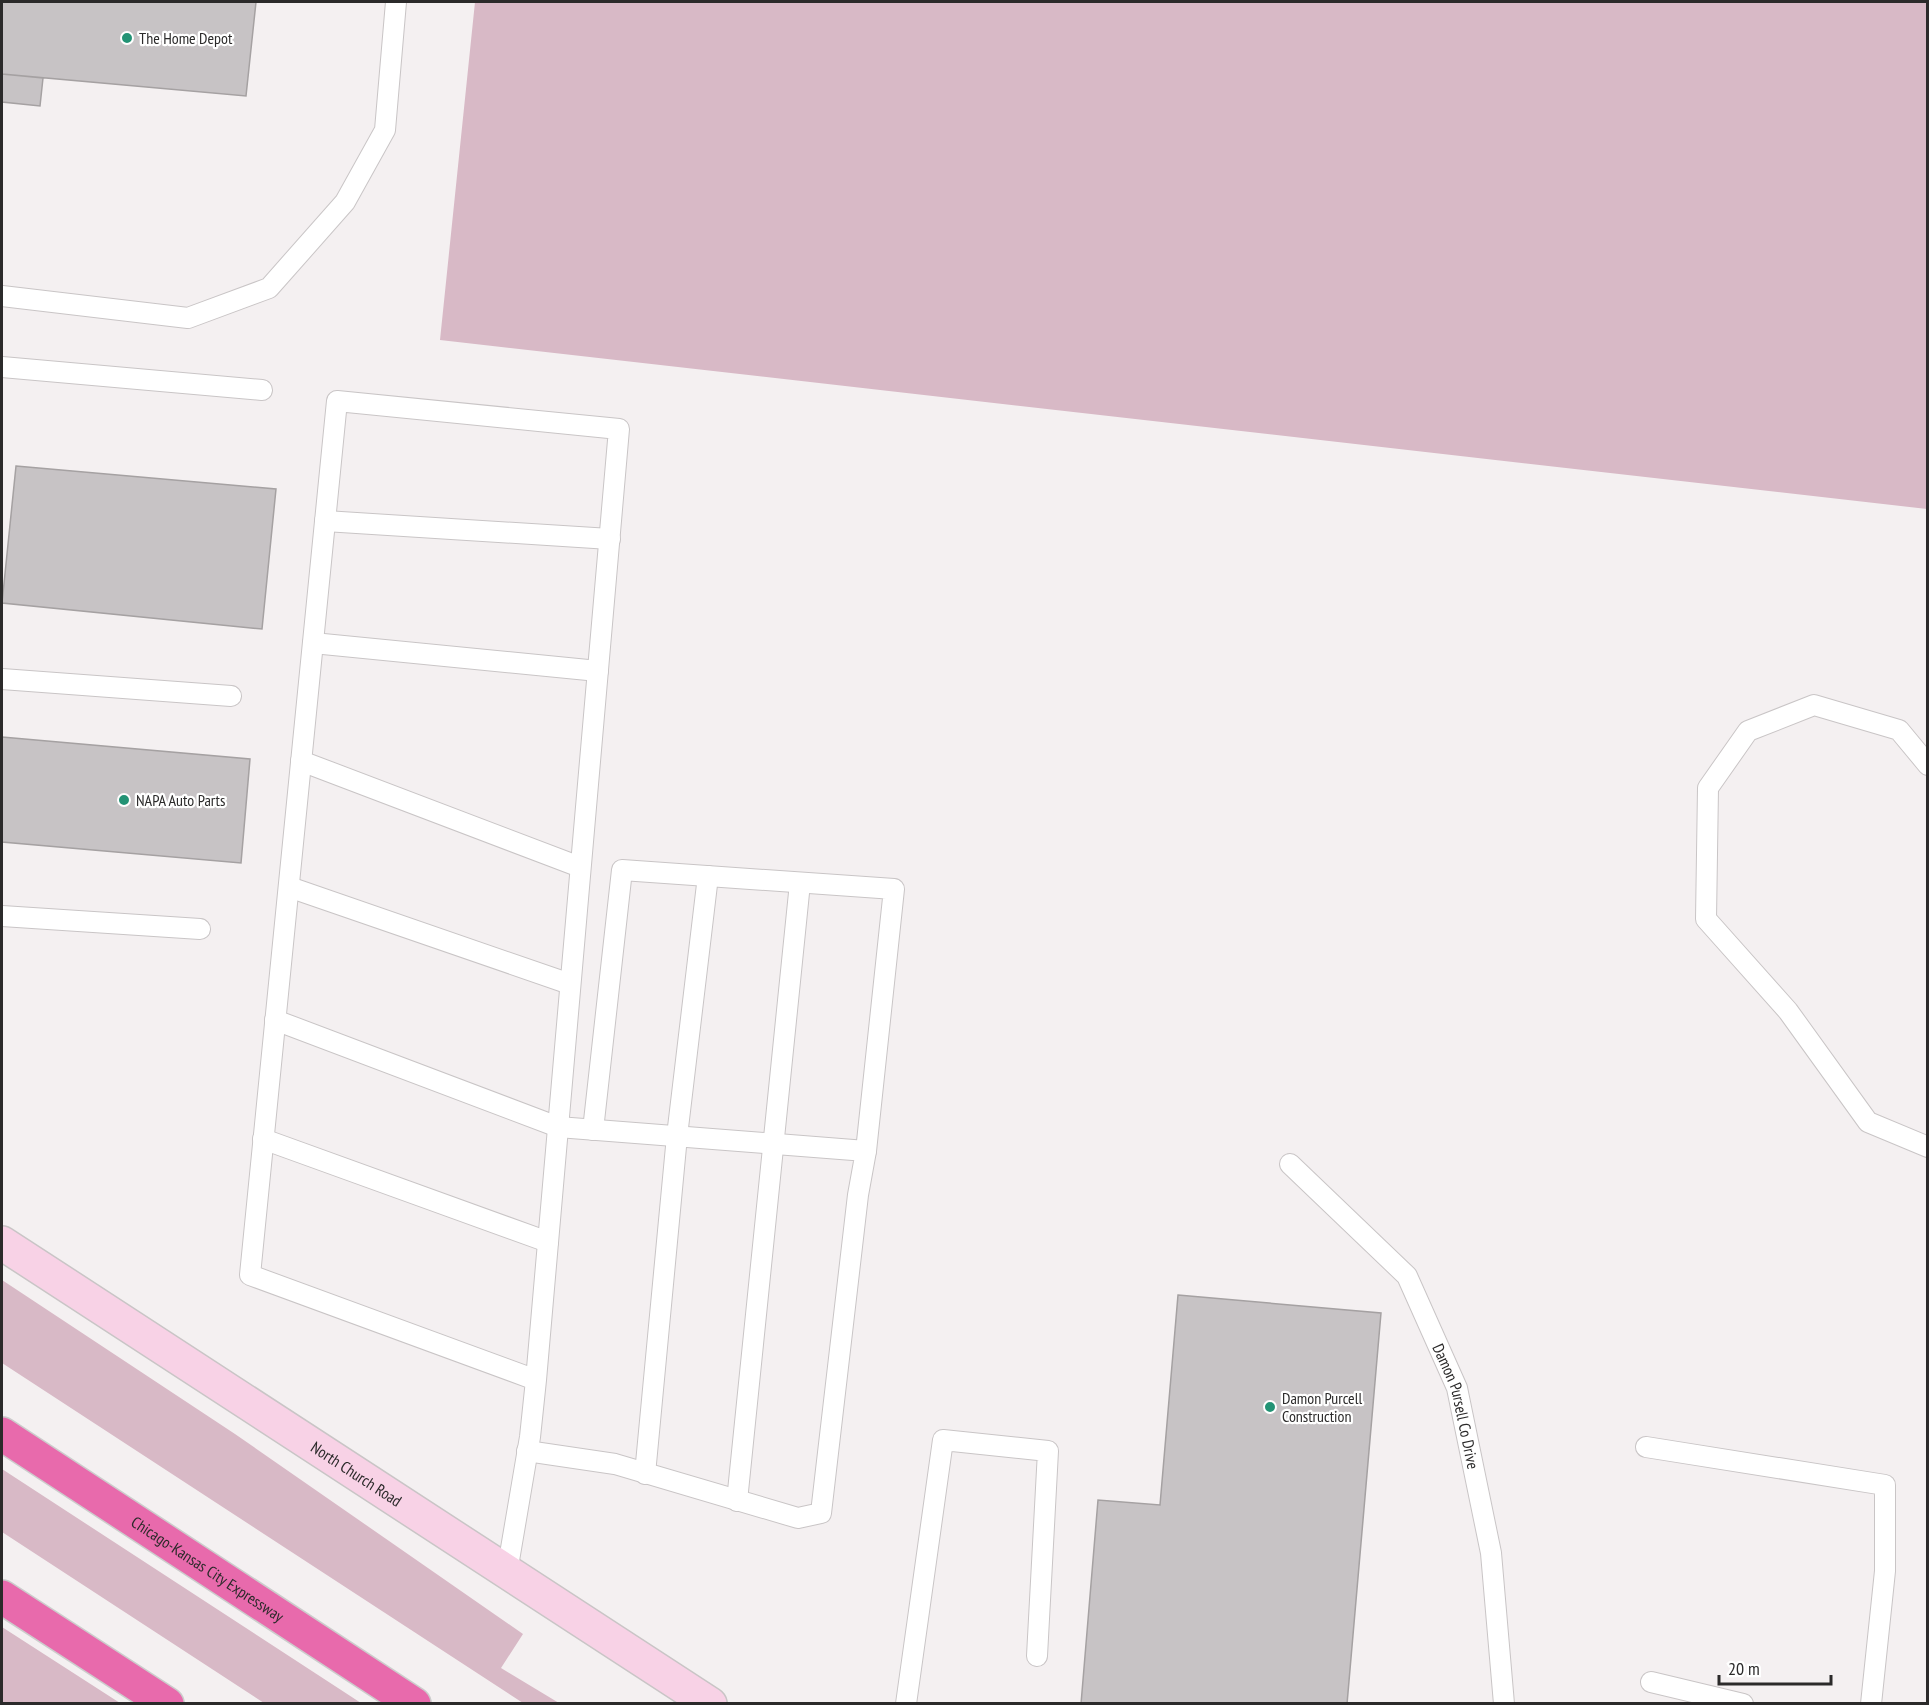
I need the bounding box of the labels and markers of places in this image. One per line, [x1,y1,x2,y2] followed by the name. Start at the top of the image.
[139,28,233,48] place label: The Home Depot
[120,31,134,45] marker: The Home Depot
[136,790,225,810] place label: NAPA Auto Parts
[117,793,131,807] marker: NAPA Auto Parts
[1282,1388,1362,1426] place label: Damon Purcell Construction
[1263,1400,1277,1414] marker: Damon Purcell Construction

